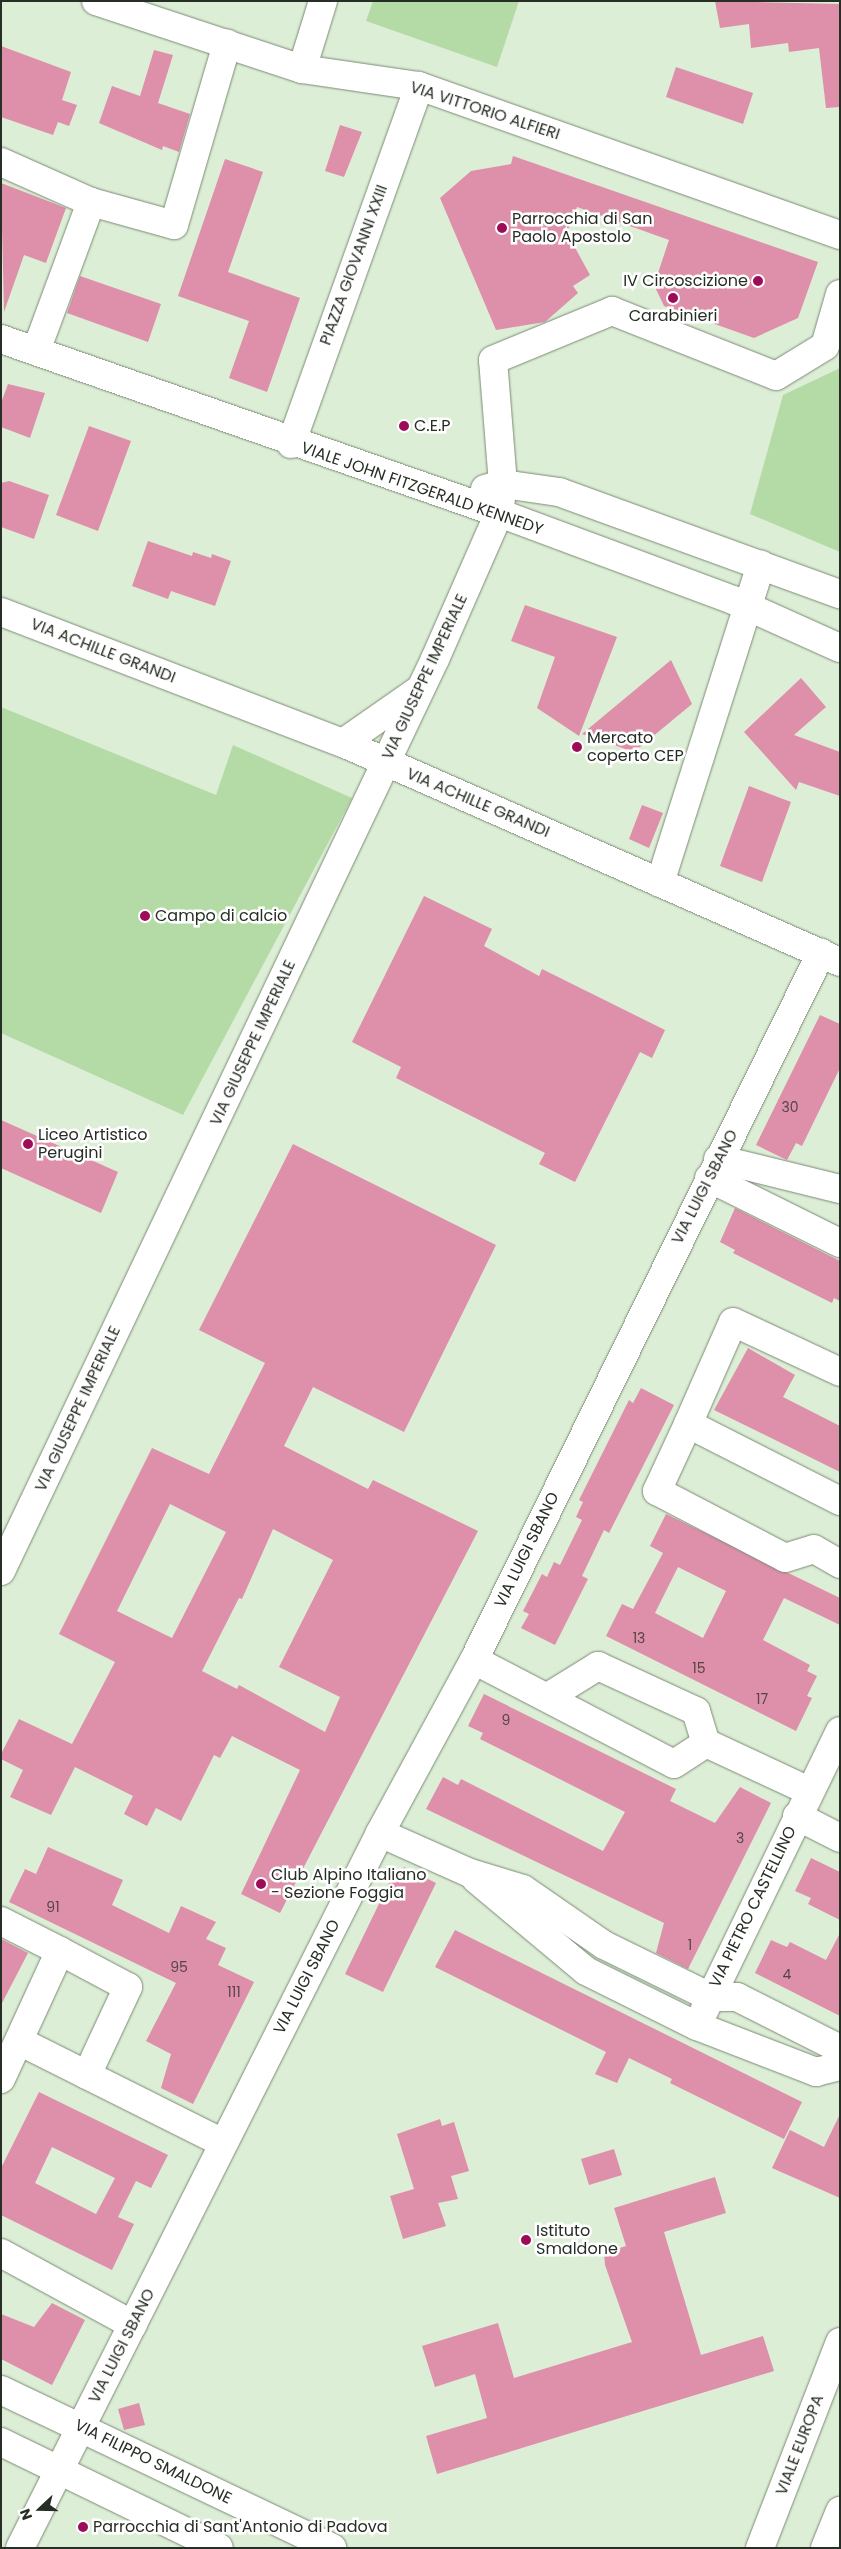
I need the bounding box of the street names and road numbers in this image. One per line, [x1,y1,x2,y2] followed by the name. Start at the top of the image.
[408,78,562,144] street label: VIA VITTORIO ALFIERI
[316,182,392,348] street label: PIAZZA GIOVANNI XXIII
[298,438,546,540] street label: VIALE JOHN FITZGERALD KENNEDY
[378,591,472,763] street label: VIA GIUSEPPE IMPERIALE
[28,614,178,688] street label: VIA ACHILLE GRANDI
[404,764,552,842] street label: VIA ACHILLE GRANDI
[206,957,300,1129] street label: VIA GIUSEPPE IMPERIALE
[668,1127,742,1247] street label: VIA LUIGI SBANO
[31,1323,125,1495] street label: VIA GIUSEPPE IMPERIALE
[491,1489,563,1611] street label: VIA LUIGI SBANO
[705,1823,801,1991] street label: VIA PIETRO CASTELLINO
[270,1917,344,2037] street label: VIA LUIGI SBANO
[85,2286,159,2406] street label: VIA LUIGI SBANO
[772,2392,828,2498] street label: VIALE EUROPA
[71,2416,235,2508] street label: VIA FILIPPO SMALDONE

